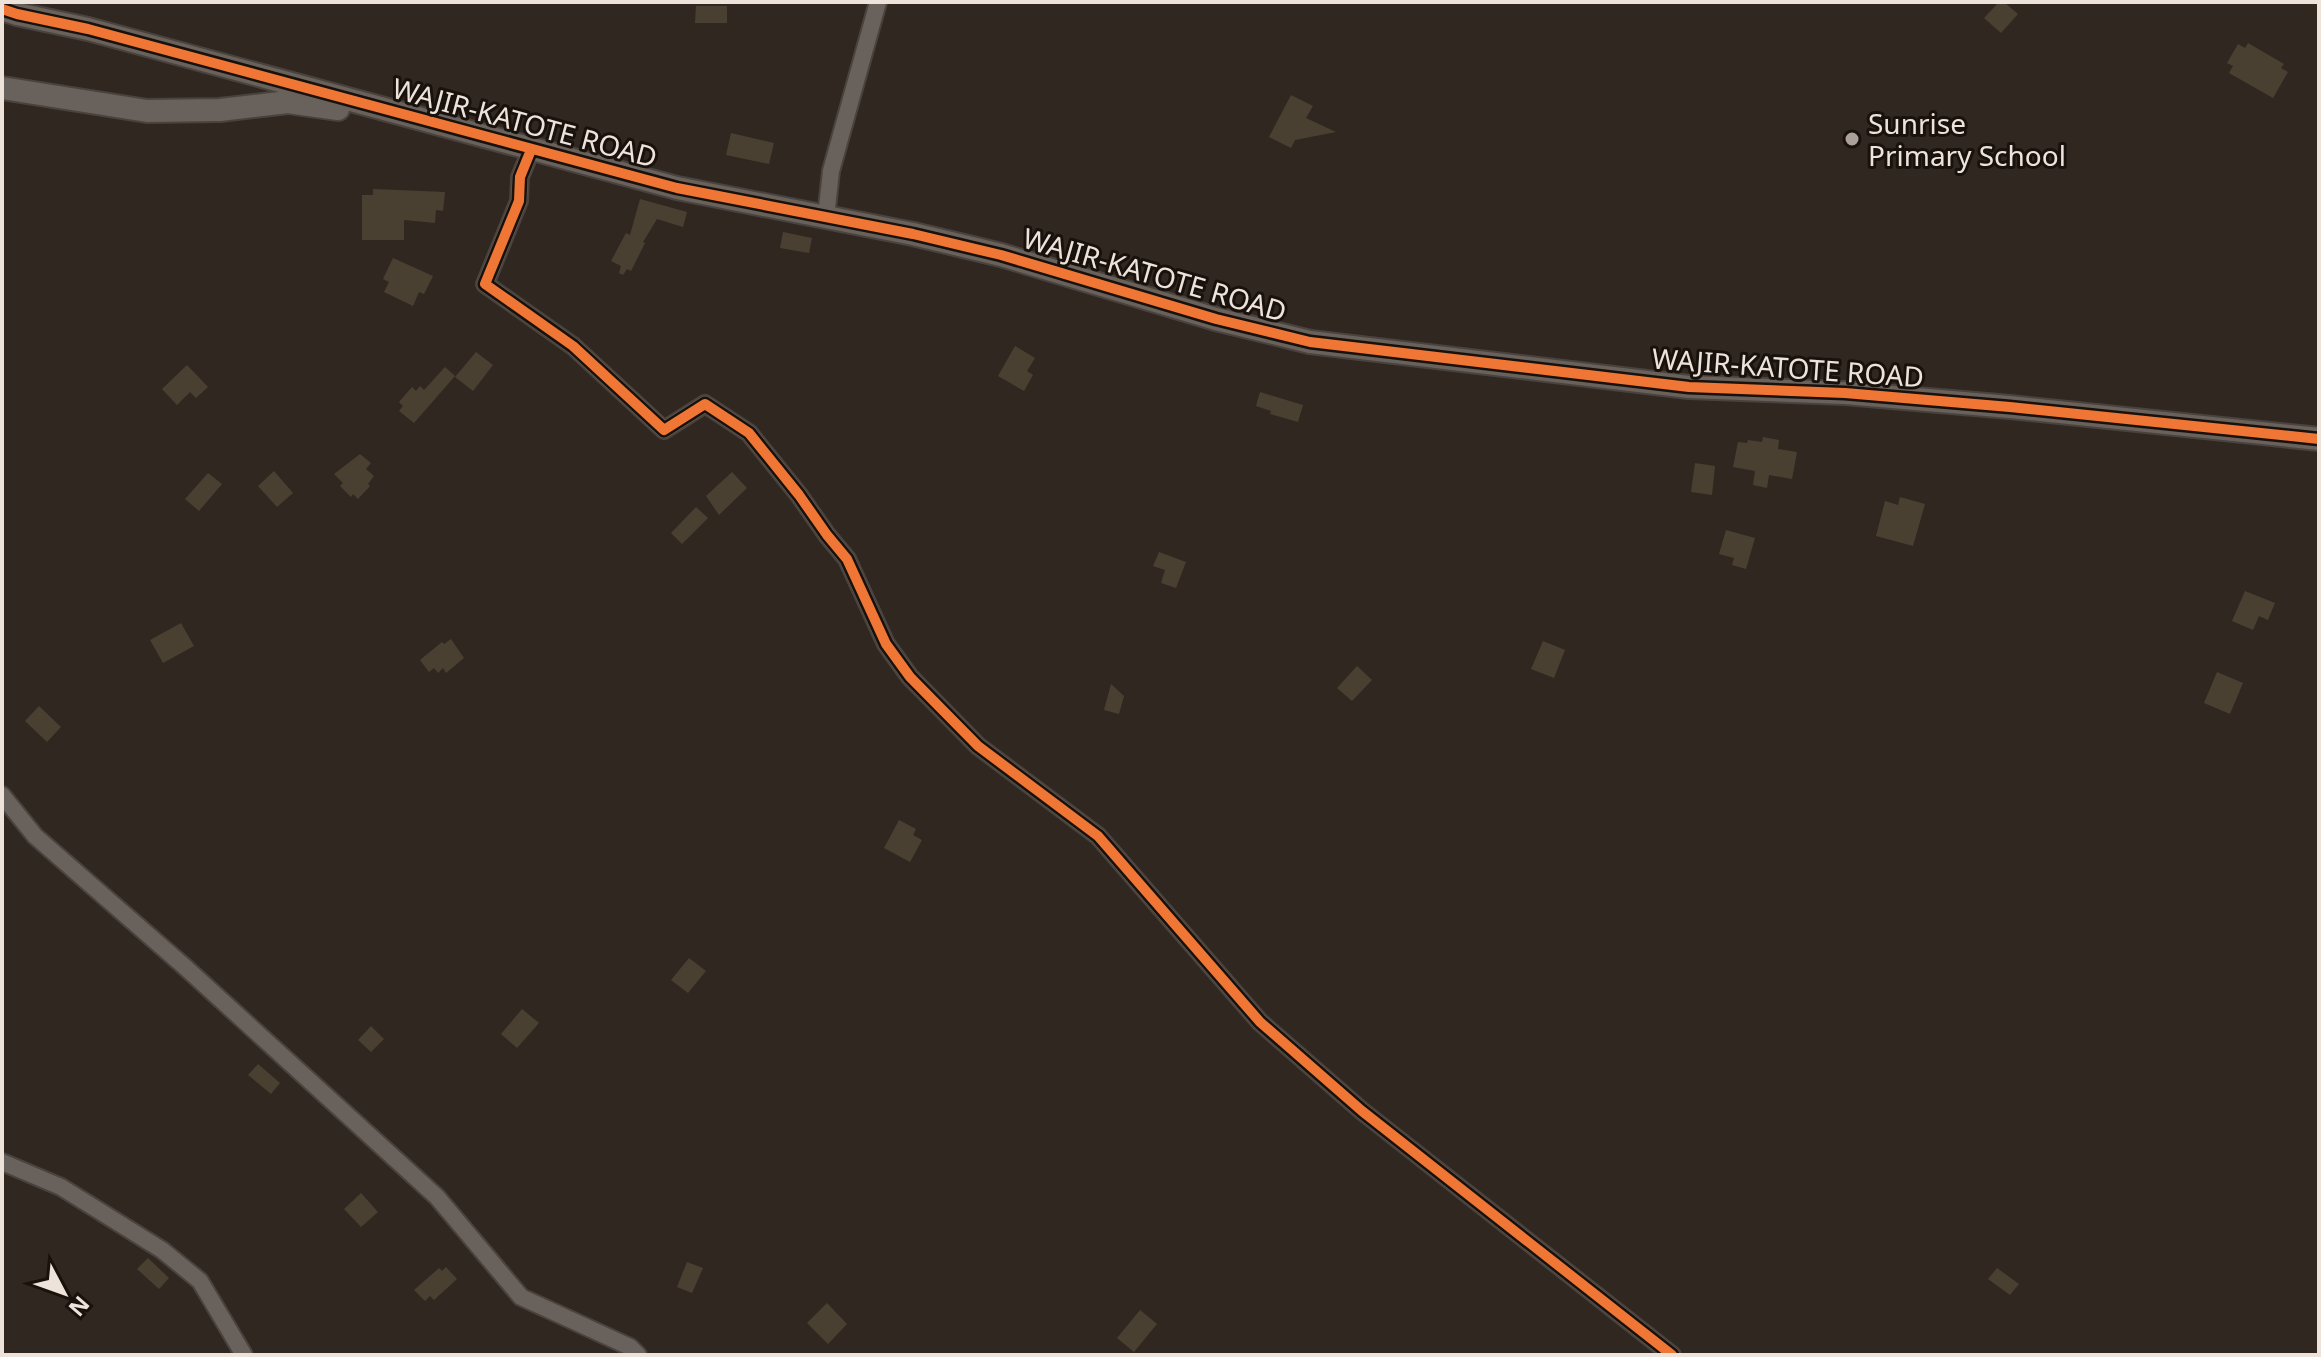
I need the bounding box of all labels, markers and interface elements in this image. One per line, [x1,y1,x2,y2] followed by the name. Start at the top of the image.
[388,68,662,176] street label: WAJIR-KATOTE ROAD
[1868,104,2066,174] place label: Sunrise Primary School
[1843,130,1861,148] marker: Sunrise Primary School
[1019,218,1291,330] street label: WAJIR-KATOTE ROAD
[1651,339,1925,395] street label: WAJIR-KATOTE ROAD
[24,1253,104,1333] north arrow
[63,1290,97,1323] text: N

